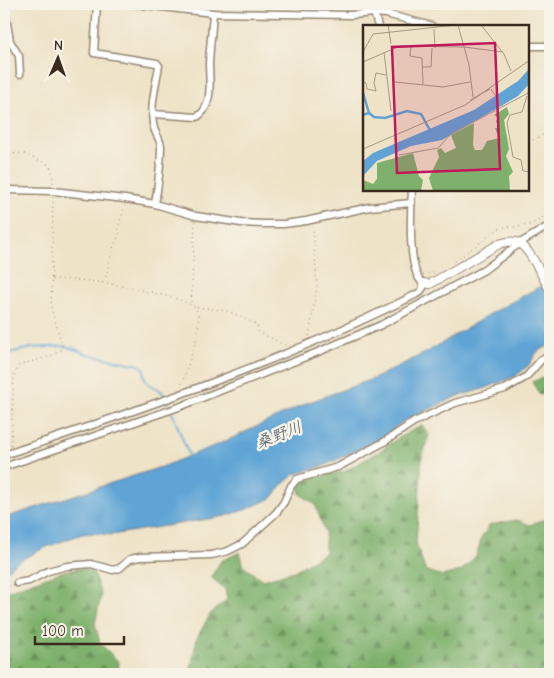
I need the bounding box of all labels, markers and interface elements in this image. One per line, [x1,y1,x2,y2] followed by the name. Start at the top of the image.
[363,25,529,191] inset map
[32,32,82,82] north arrow
[54,37,63,54] text: N
[253,418,305,452] water label: 桑野川
[35,613,124,645] scale bar
[42,622,84,640] text: 100 m

